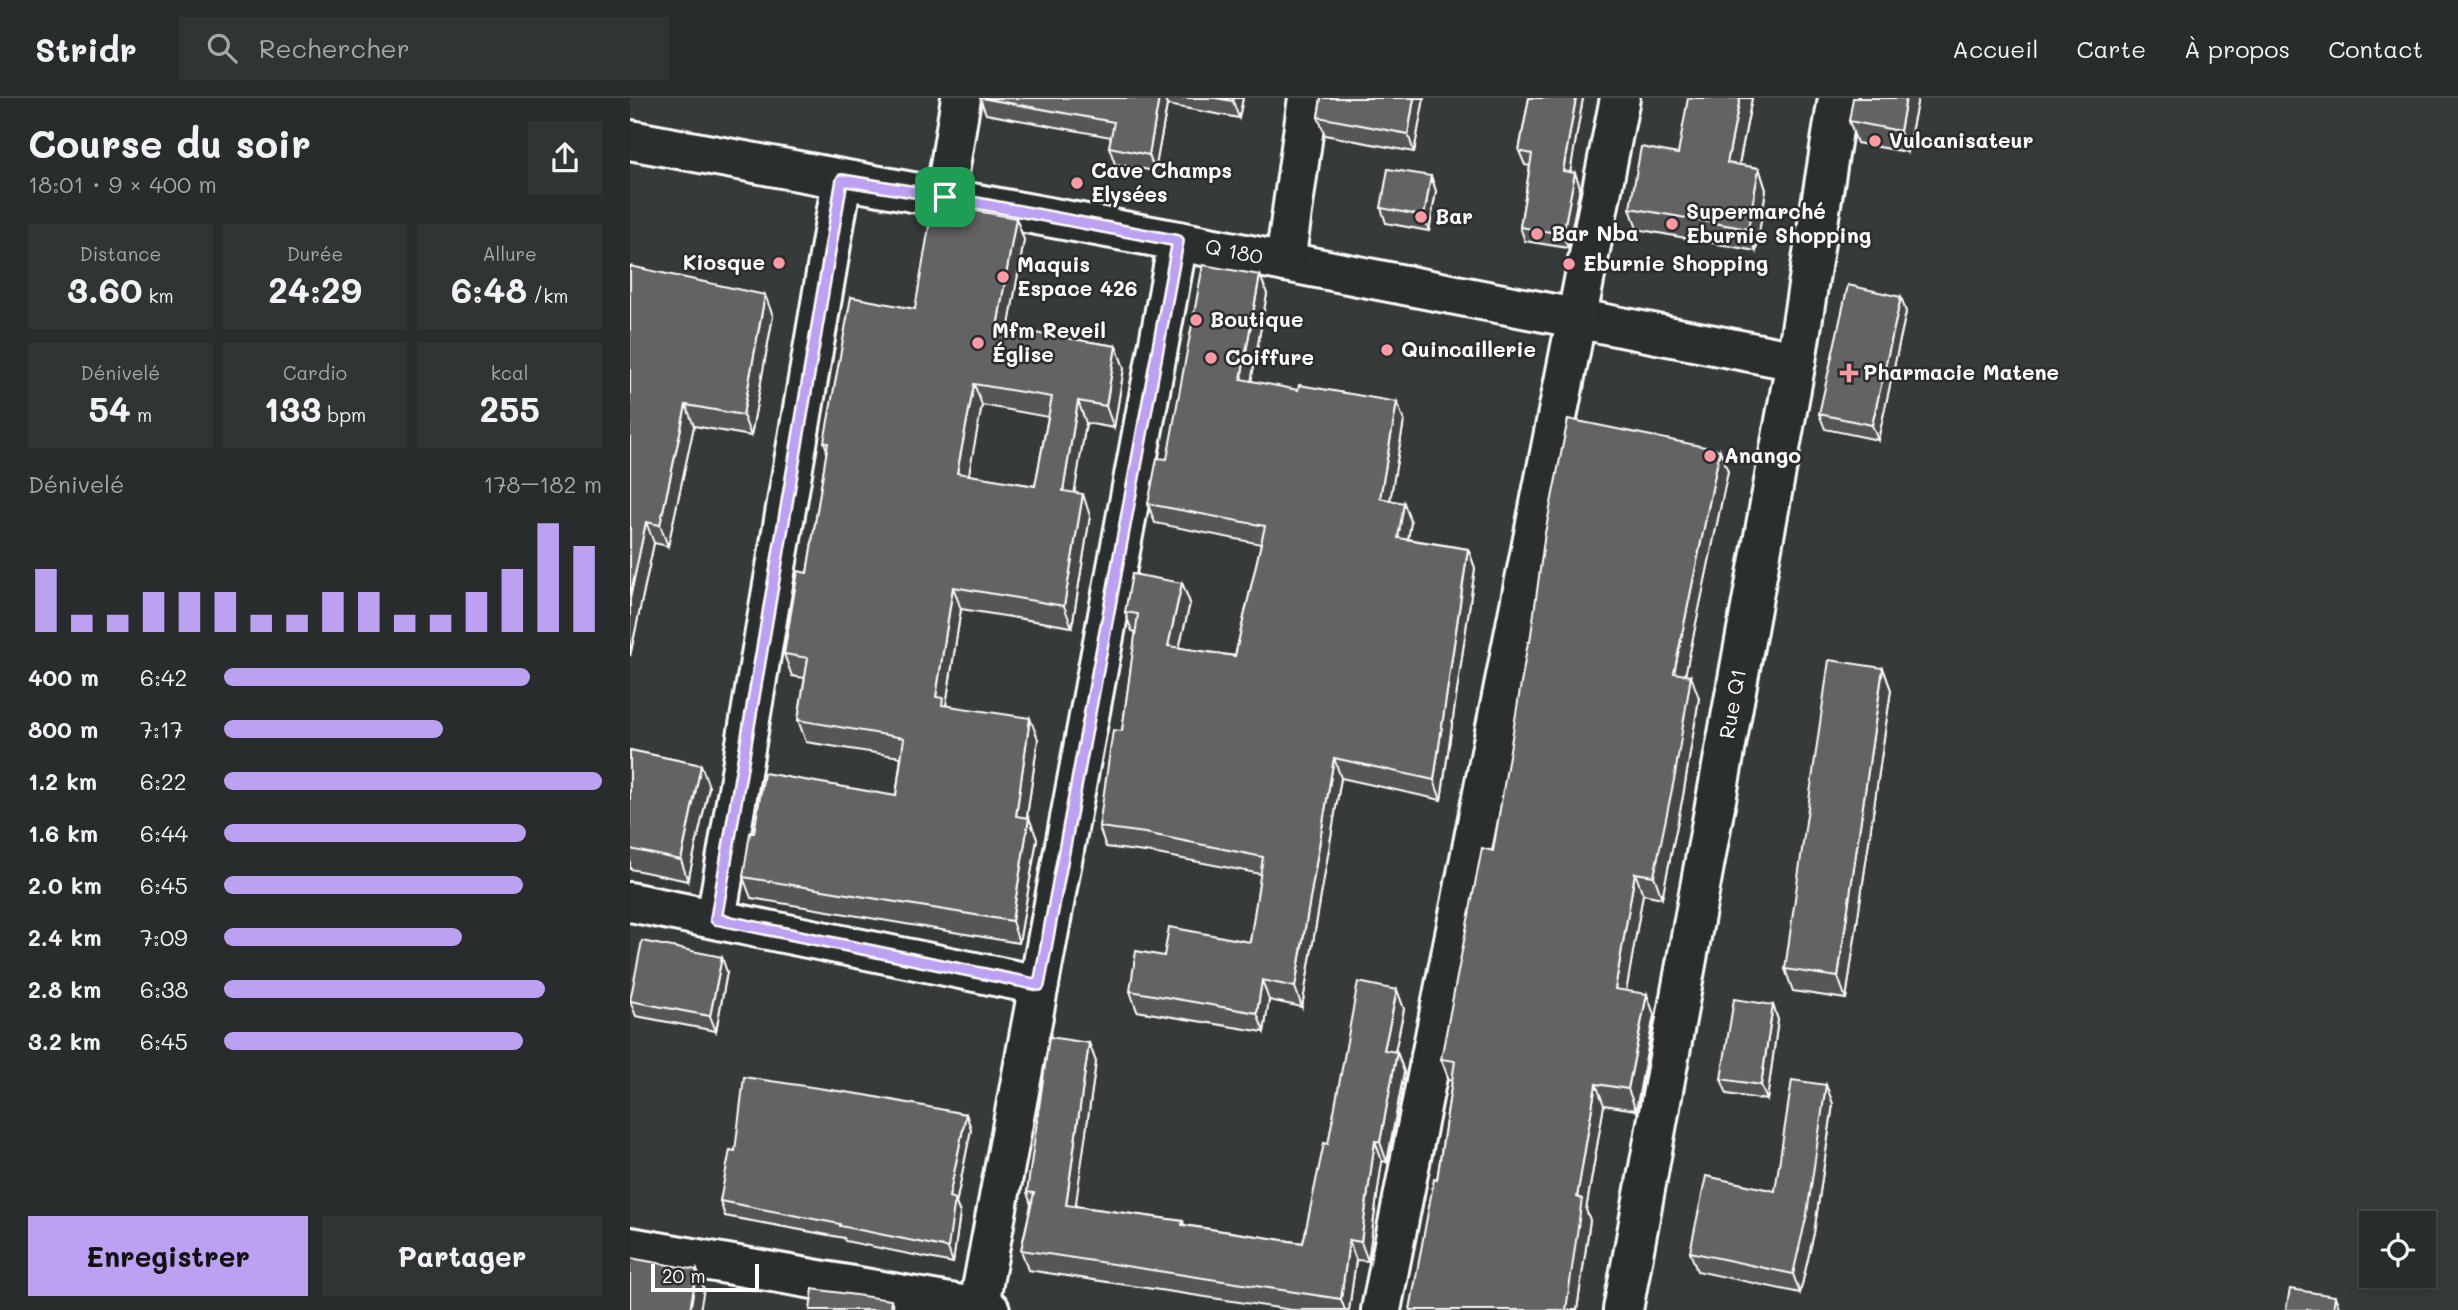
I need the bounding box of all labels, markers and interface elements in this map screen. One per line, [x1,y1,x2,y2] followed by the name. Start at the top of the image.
[179,17,669,80] search box
[35,27,137,70] text: Stridr
[203,29,241,67] icon: search
[259,31,410,65] text: Rechercher
[1952,33,2038,64] text: Accueil
[2076,33,2146,64] text: Carte
[2184,33,2290,64] text: À propos
[2328,33,2423,64] text: Contact
[28,118,311,168] text: Course du soir
[528,121,602,195] button: share
[1889,126,2034,153] place label: Vulcanisateur
[1867,133,1883,149] marker: Vulcanisateur
[1091,156,1232,208] place label: Cave Champs Elysées
[915,167,975,227] pin
[28,169,217,199] text: 18:01 · 9 × 400 m
[1069,175,1085,191] marker: Cave Champs Elysées
[926,178,964,216] icon: arrive
[1686,197,1871,248] place label: Supermarché Eburnie Shopping
[1435,202,1473,229] place label: Bar
[1413,209,1429,225] marker: Bar
[1664,216,1680,232] marker: Supermarché Eburnie Shopping
[1551,219,1639,246] place label: Bar Nba
[1529,226,1545,242] marker: Bar Nba
[1203,232,1265,269] street label: Q 180
[79,241,161,266] text: Distance
[287,241,343,266] text: Durée
[482,241,537,266] text: Allure
[683,248,765,275] place label: Kiosque
[1583,249,1768,276] place label: Eburnie Shopping
[1017,250,1138,301] place label: Maquis Espace 426
[771,255,787,271] marker: Kiosque
[1561,256,1577,272] marker: Eburnie Shopping
[67,266,142,312] text: 3.60
[268,266,362,312] text: 24:29
[451,266,527,312] text: 6:48
[995,269,1011,285] marker: Maquis Espace 426
[142,283,174,308] text: km
[527,283,568,308] text: /km
[1210,305,1303,332] place label: Boutique
[1188,312,1204,328] marker: Boutique
[992,316,1106,367] place label: Mfm Reveil Église
[970,335,986,351] marker: Mfm Reveil Église
[1401,335,1536,362] place label: Quincaillerie
[1379,342,1395,358] marker: Quincaillerie
[1225,343,1314,370] place label: Coiffure
[1203,350,1219,366] marker: Coiffure
[1863,358,2059,385] place label: Pharmacie Matene
[81,360,160,385] text: Dénivelé
[283,360,347,385] text: Cardio
[491,360,529,385] text: kcal
[1841,365,1857,381] marker: Pharmacie Matene
[88,385,131,431] text: 54
[264,385,321,431] text: 133
[479,385,540,431] text: 255
[131,402,152,427] text: m
[321,402,366,427] text: bpm
[1724,441,1801,468] place label: Anango
[1702,448,1718,464] marker: Anango
[28,469,124,499] text: Dénivelé
[483,469,602,499] text: 178–182 m
[28,662,99,692] text: 400 m
[140,662,187,692] text: 6:42
[1712,667,1751,741] street label: Rue Q1
[28,714,98,744] text: 800 m
[140,714,183,744] text: 7:17
[28,766,97,796] text: 1.2 km
[140,766,187,796] text: 6:22
[28,818,98,848] text: 1.6 km
[140,818,188,848] text: 6:44
[28,870,102,900] text: 2.0 km
[140,870,188,900] text: 6:45
[28,922,101,952] text: 2.4 km
[140,922,188,952] text: 7:09
[28,974,101,1004] text: 2.8 km
[140,974,188,1004] text: 6:38
[28,1026,101,1056] text: 3.2 km
[140,1026,188,1056] text: 6:45
[2359,1211,2436,1288] map controls
[2359,1211,2436,1288] button: locate
[28,1216,308,1296] button: Enregistrer
[322,1216,602,1296] button: Partager
[651,1261,760,1293] scale bar
[662,1263,706,1288] text: 20 m

